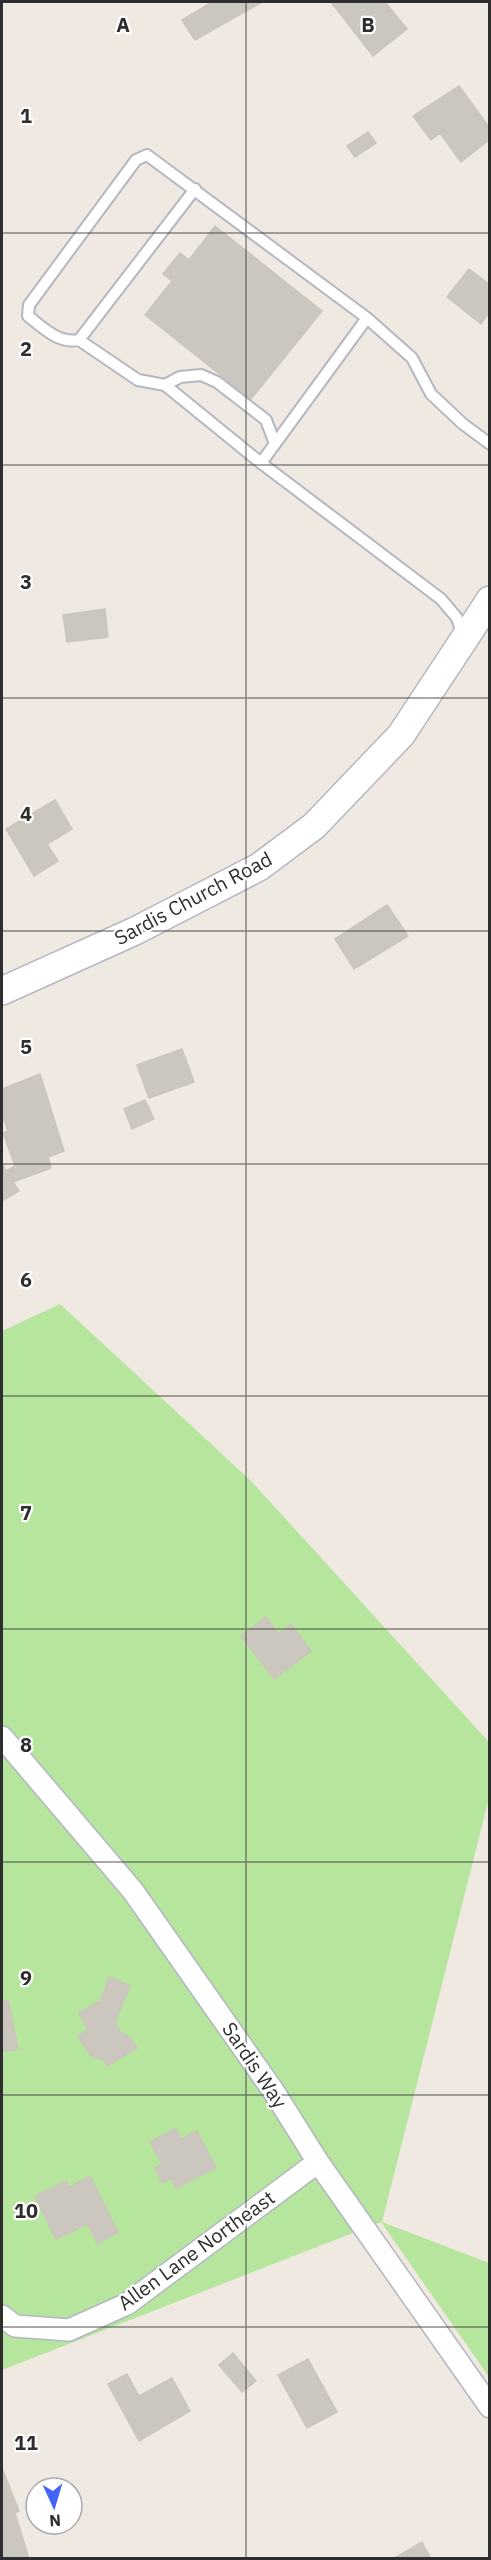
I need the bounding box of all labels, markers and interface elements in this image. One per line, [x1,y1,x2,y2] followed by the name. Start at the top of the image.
[116,11,130,38] text: A
[361,11,375,38] text: B
[20,102,32,129] text: 1
[20,335,32,362] text: 2
[20,568,32,595] text: 3
[20,800,32,827] text: 4
[109,845,277,951] street label: Sardis Church Road
[20,1033,32,1060] text: 5
[20,1266,32,1293] text: 6
[20,1499,32,1526] text: 7
[20,1731,32,1758] text: 8
[20,1964,32,1991] text: 9
[216,2017,294,2114] street label: Sardis Way
[112,2184,280,2316] street label: Allen Lane Northeast
[14,2197,38,2224] text: 10
[14,2429,38,2456] text: 11
[24,2476,84,2536] north arrow
[49,2511,62,2531] text: N

